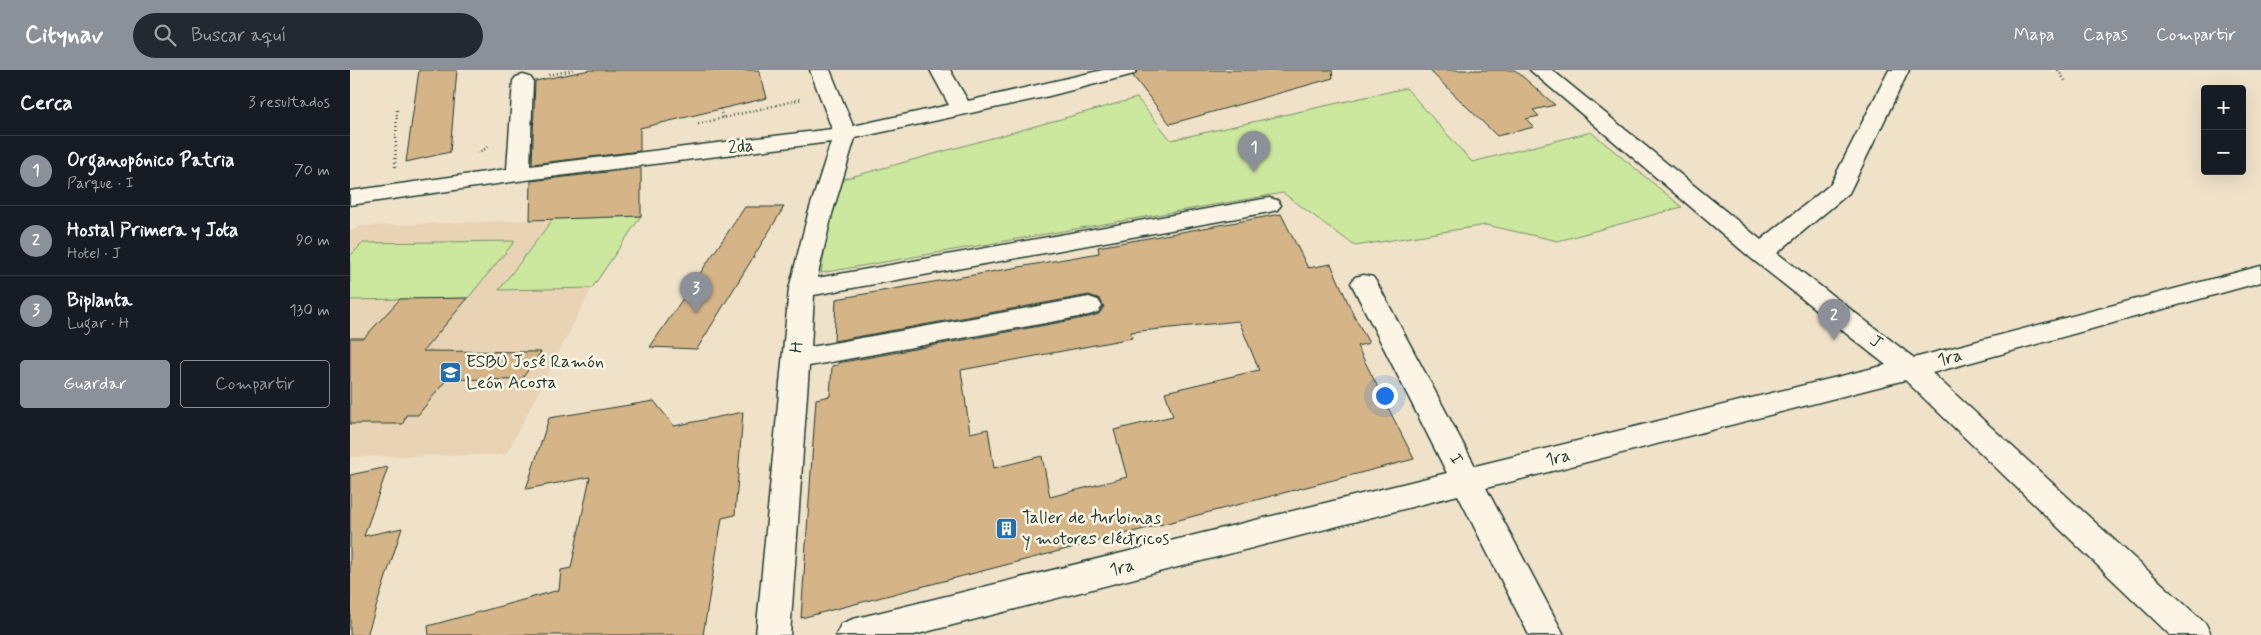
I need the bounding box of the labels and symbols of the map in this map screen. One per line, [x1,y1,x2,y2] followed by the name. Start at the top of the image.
[1238,131,1270,172] pin: 1
[727,134,755,160] street label: 2da
[680,272,712,313] pin: 3
[1818,299,1850,340] pin: 2
[1864,329,1888,355] street label: J
[785,340,809,354] street label: H
[1935,343,1965,373] street label: 1ra
[466,350,604,395] place label: ESBU José Ramón León Acosta
[438,360,462,384] school or university icon: ESBU José Ramón León Acosta
[1372,383,1398,409] your location
[1543,443,1573,473] street label: 1ra
[1443,449,1469,469] street label: I
[1022,506,1169,551] place label: Taller de turbinas y motores eléctricos
[994,516,1018,540] building icon: Taller de turbinas y motores eléctricos
[1107,553,1137,583] street label: 1ra

